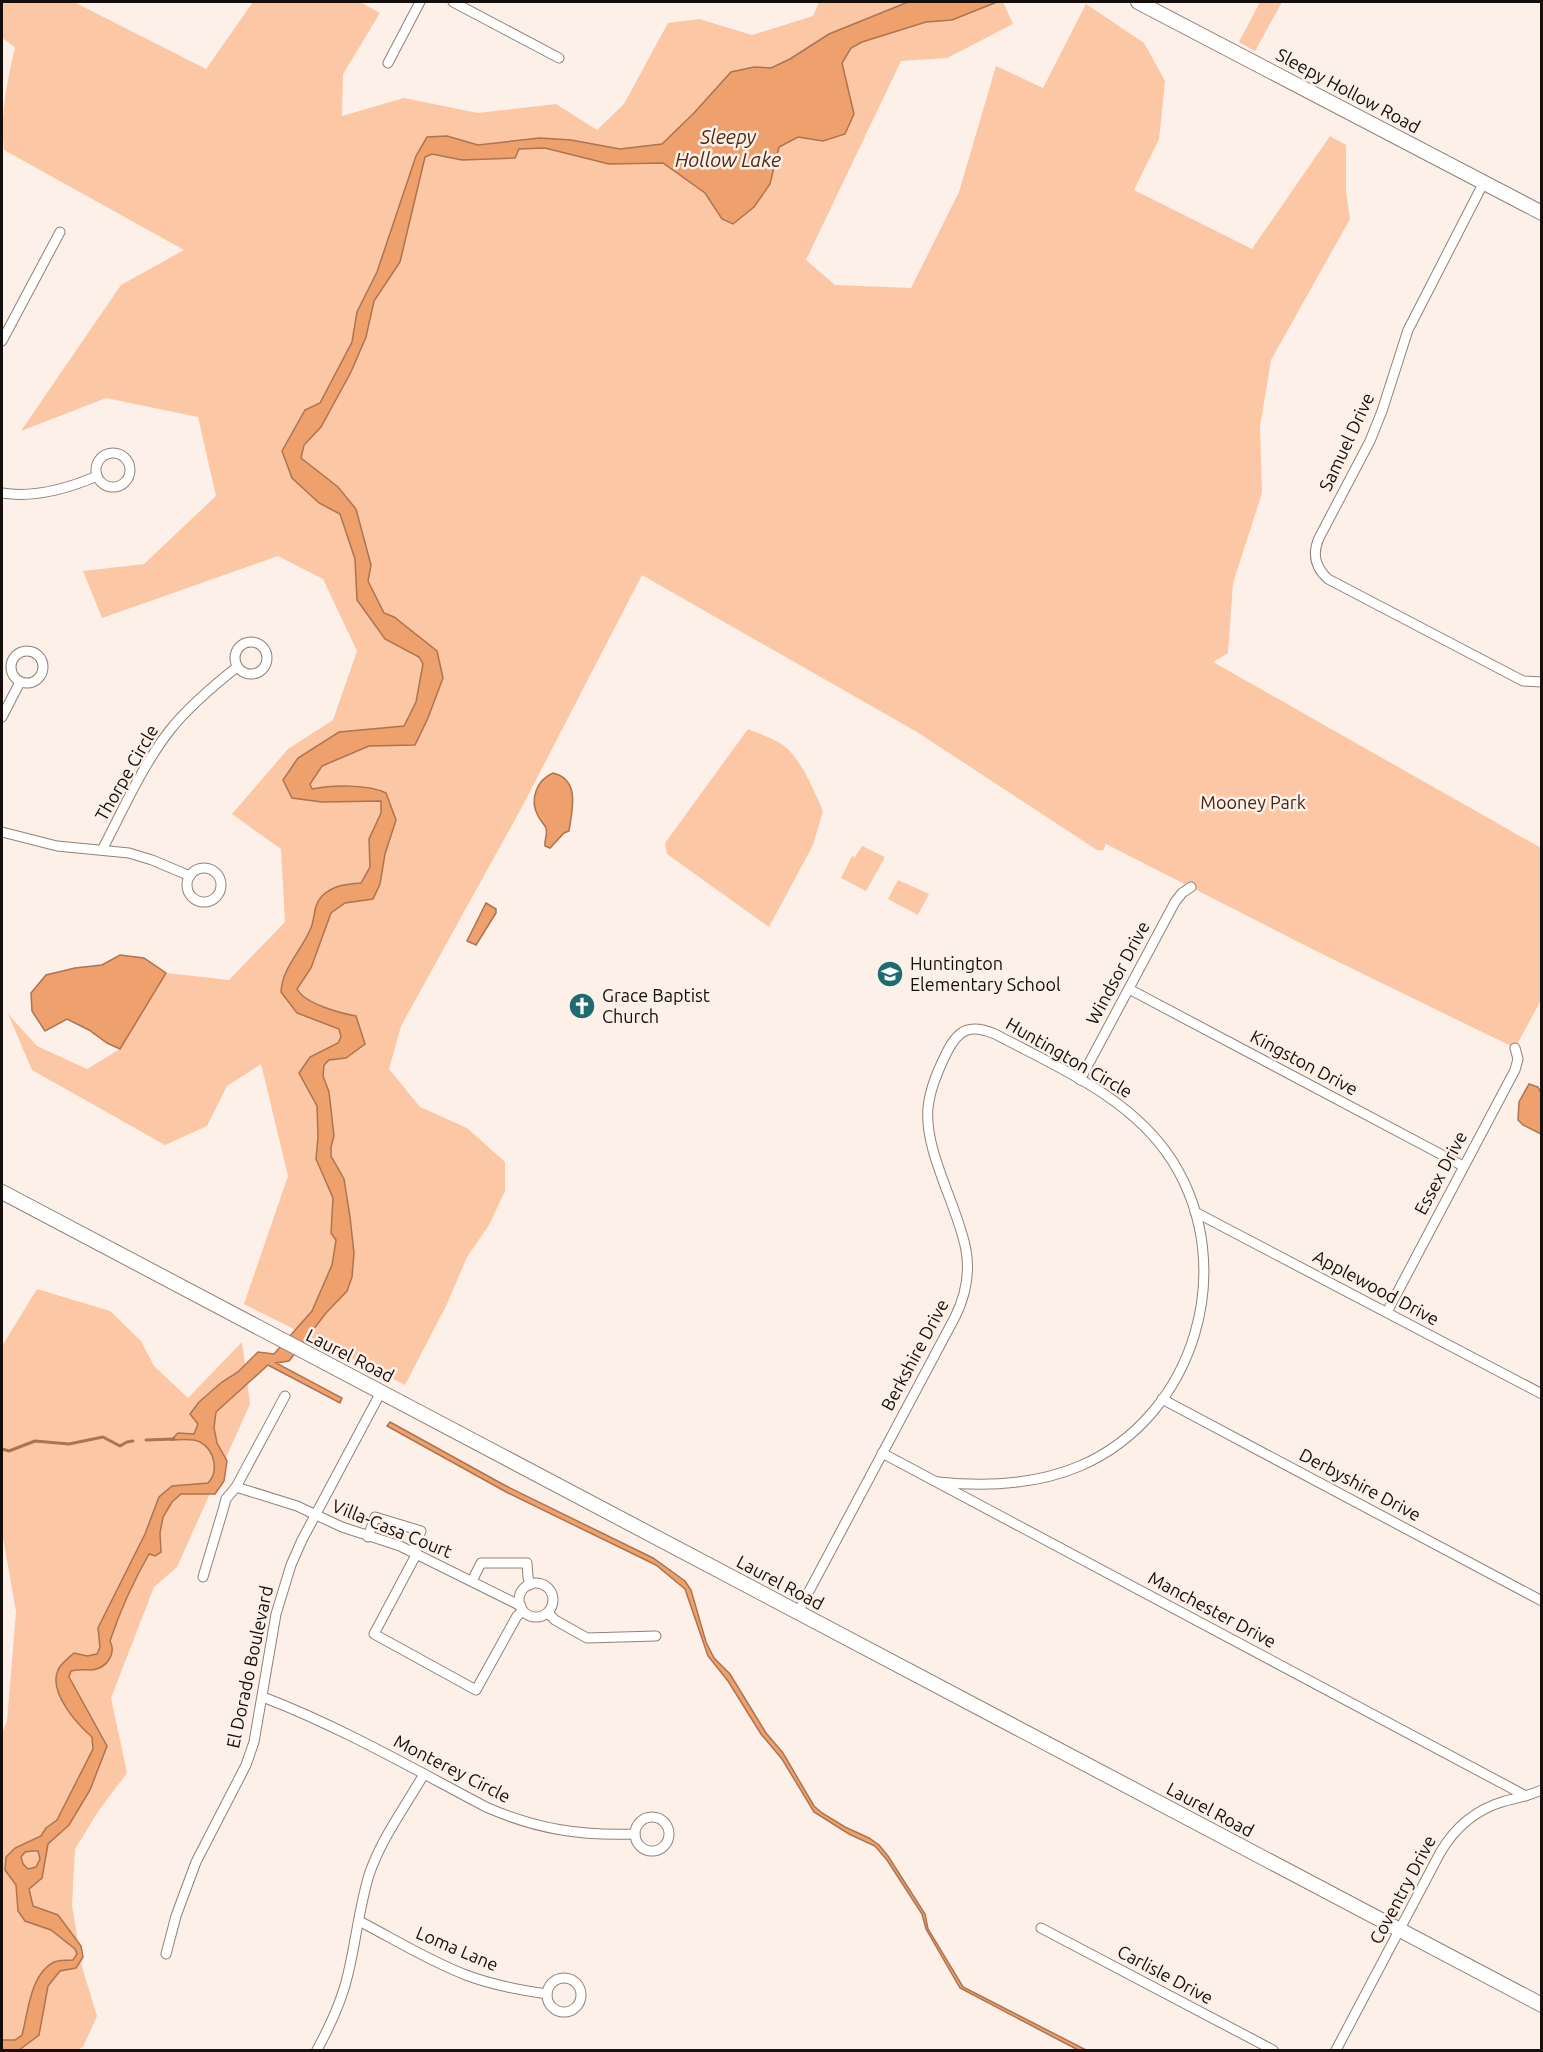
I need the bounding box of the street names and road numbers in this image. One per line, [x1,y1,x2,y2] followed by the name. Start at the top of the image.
[1273,44,1424,136] street label: Sleepy Hollow Road
[1315,389,1378,494] street label: Samuel Drive
[91,721,162,824] street label: Thorpe Circle
[1082,917,1153,1028] street label: Windsor Drive
[1003,1013,1136,1101] street label: Huntington Circle
[1247,1025,1362,1099] street label: Kingston Drive
[1410,1127,1470,1218] street label: Essex Drive
[1310,1246,1443,1329] street label: Applewood Drive
[876,1295,952,1414] street label: Berkshire Drive
[303,1324,398,1386] street label: Laurel Road
[1296,1444,1425,1525] street label: Derbyshire Drive
[329,1495,455,1561] street label: Villa-Casa Court
[733,1551,827,1613] street label: Laurel Road
[1145,1567,1280,1651] street label: Manchester Drive
[222,1584,276,1750] street label: El Dorado Boulevard
[391,1730,514,1806] street label: Monterey Circle
[1163,1778,1257,1840] street label: Laurel Road
[1365,1832,1439,1947] street label: Coventry Drive
[413,1922,501,1974] street label: Loma Lane
[1114,1941,1217,2008] street label: Carlisle Drive

